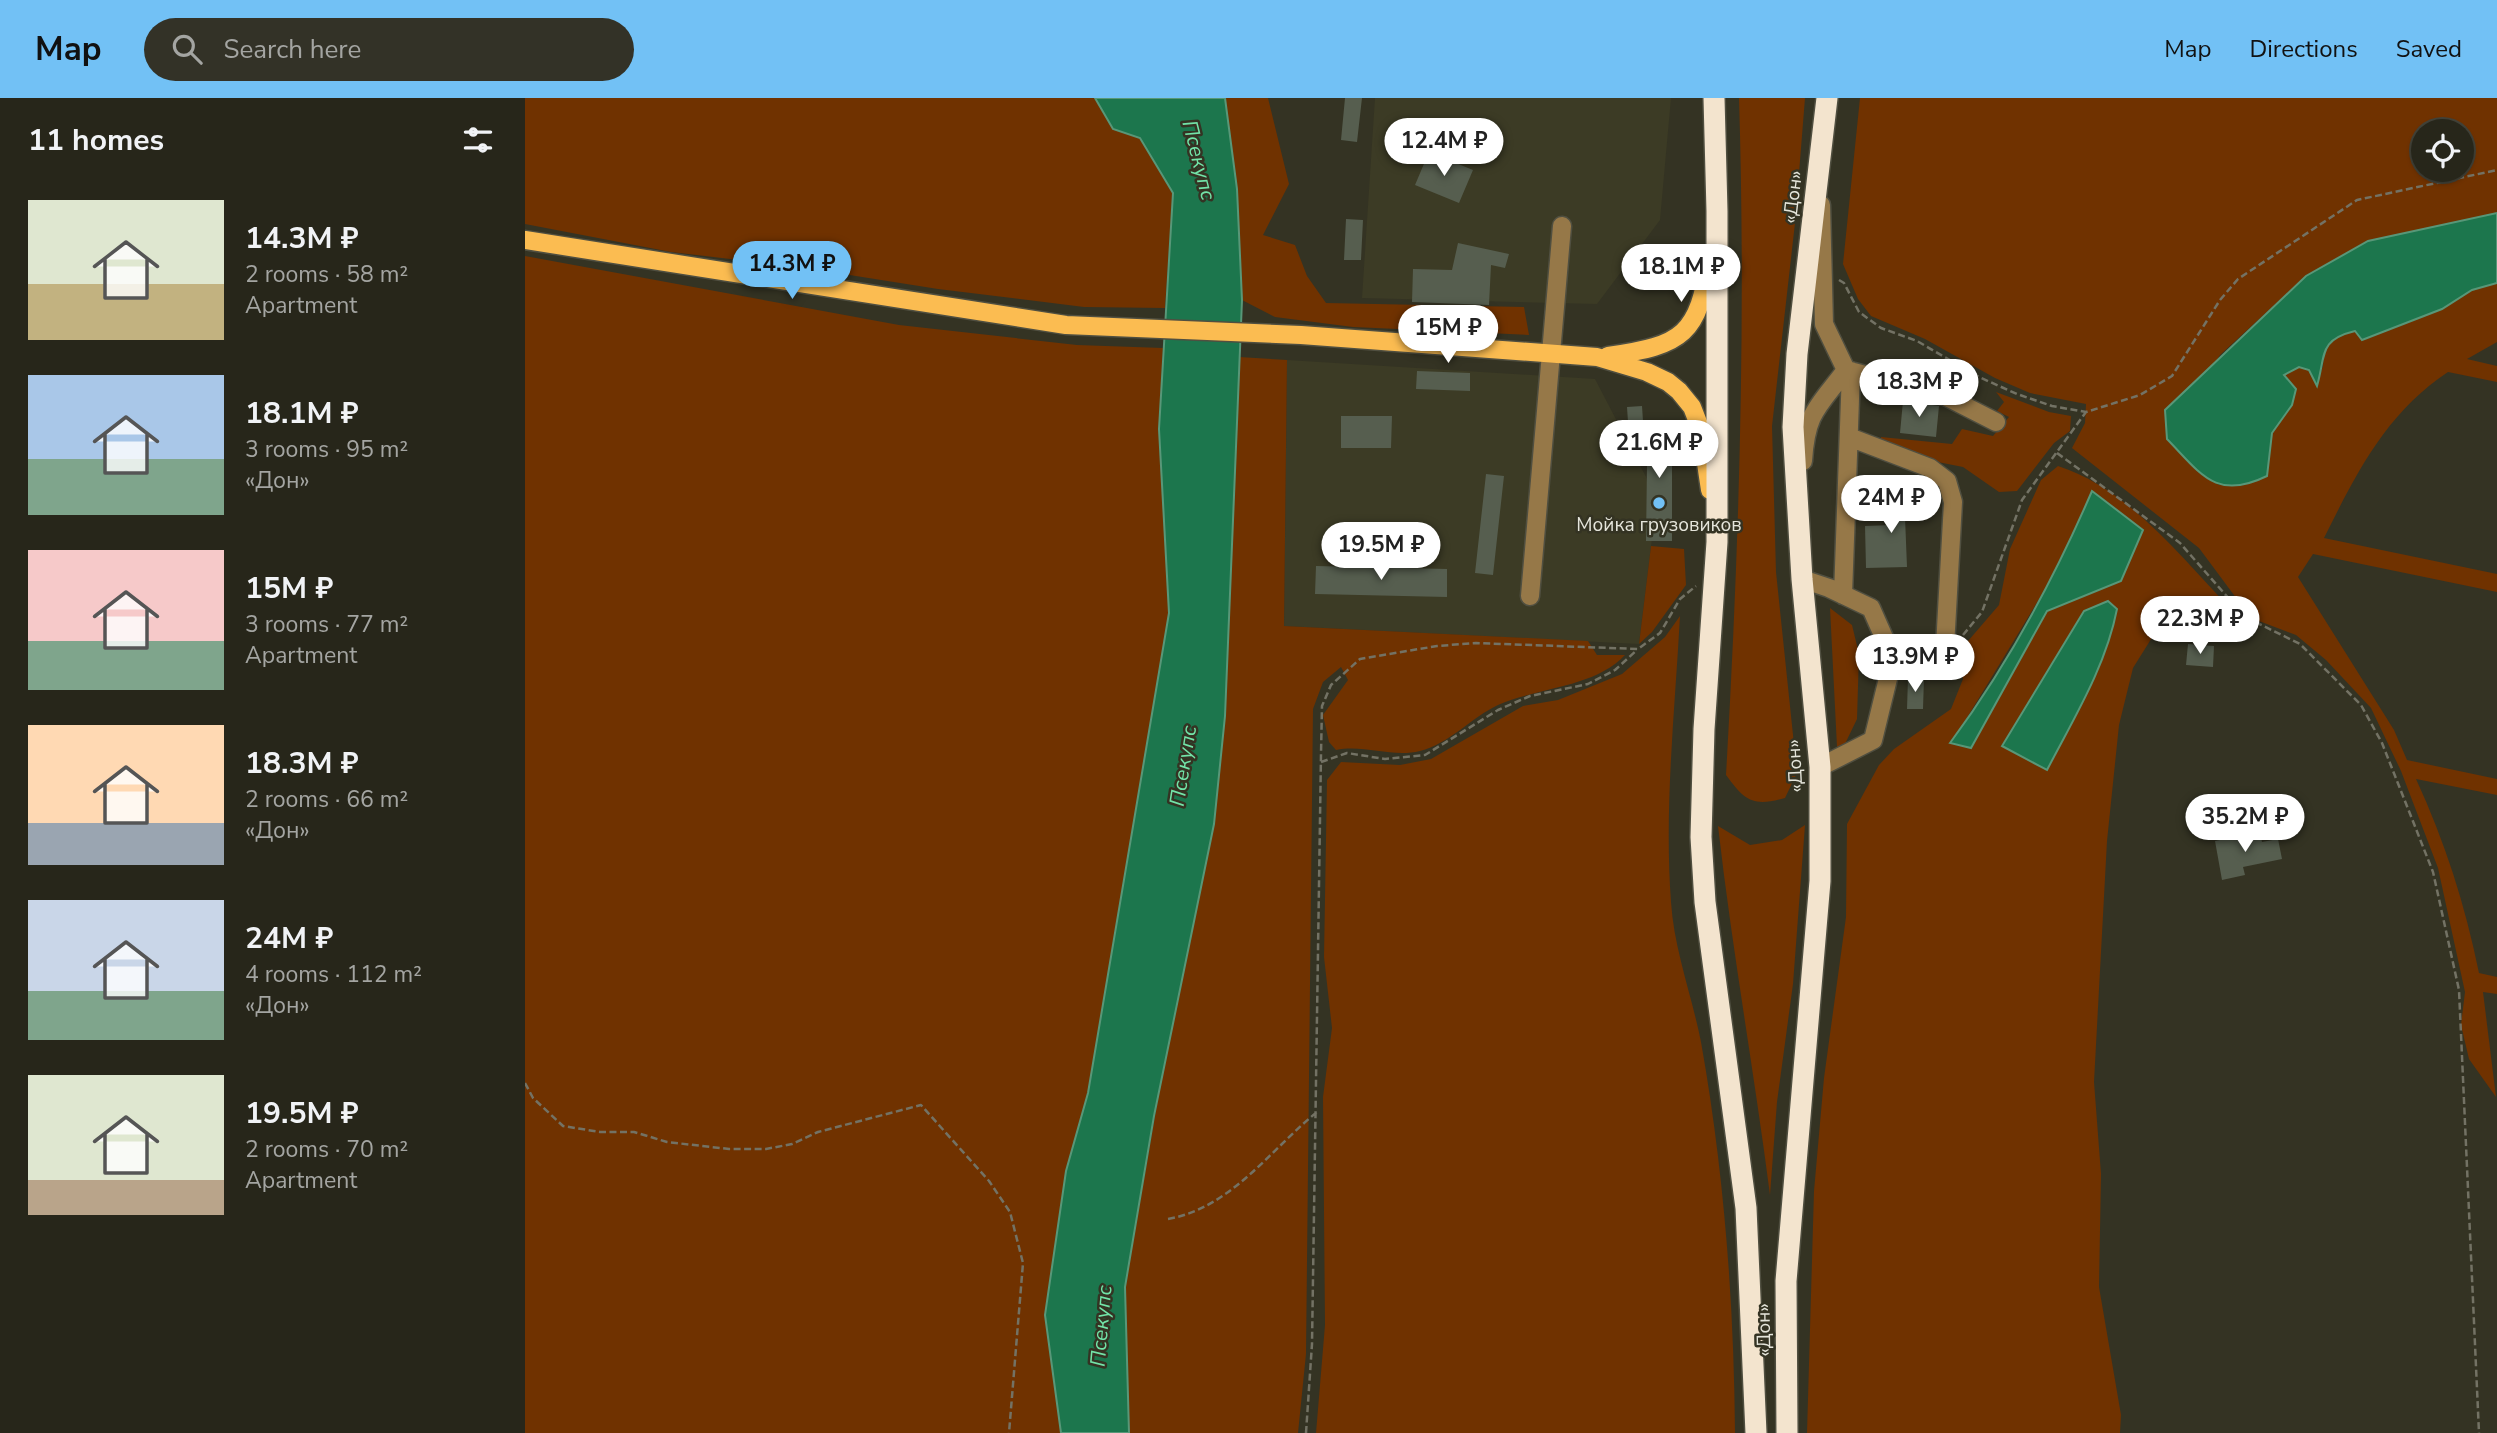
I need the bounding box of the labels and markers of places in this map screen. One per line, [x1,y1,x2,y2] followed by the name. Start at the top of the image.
[1379,118,1509,178] pin: 12.4M ₽
[727,242,857,301] pin: 14.3M ₽
[1616,244,1746,304] pin: 18.1M ₽
[1399,306,1497,365] pin: 15M ₽
[1854,360,1984,419] pin: 18.3M ₽
[1594,420,1724,480] pin: 21.6M ₽
[1842,476,1940,535] pin: 24M ₽
[1651,495,1667,511] marker: Мойка грузовиков
[1576,512,1742,538] place label: Мойка грузовиков
[1316,522,1446,582] pin: 19.5M ₽
[2135,596,2265,656] pin: 22.3M ₽
[1850,634,1980,694] pin: 13.9M ₽
[2180,794,2310,854] pin: 35.2M ₽

